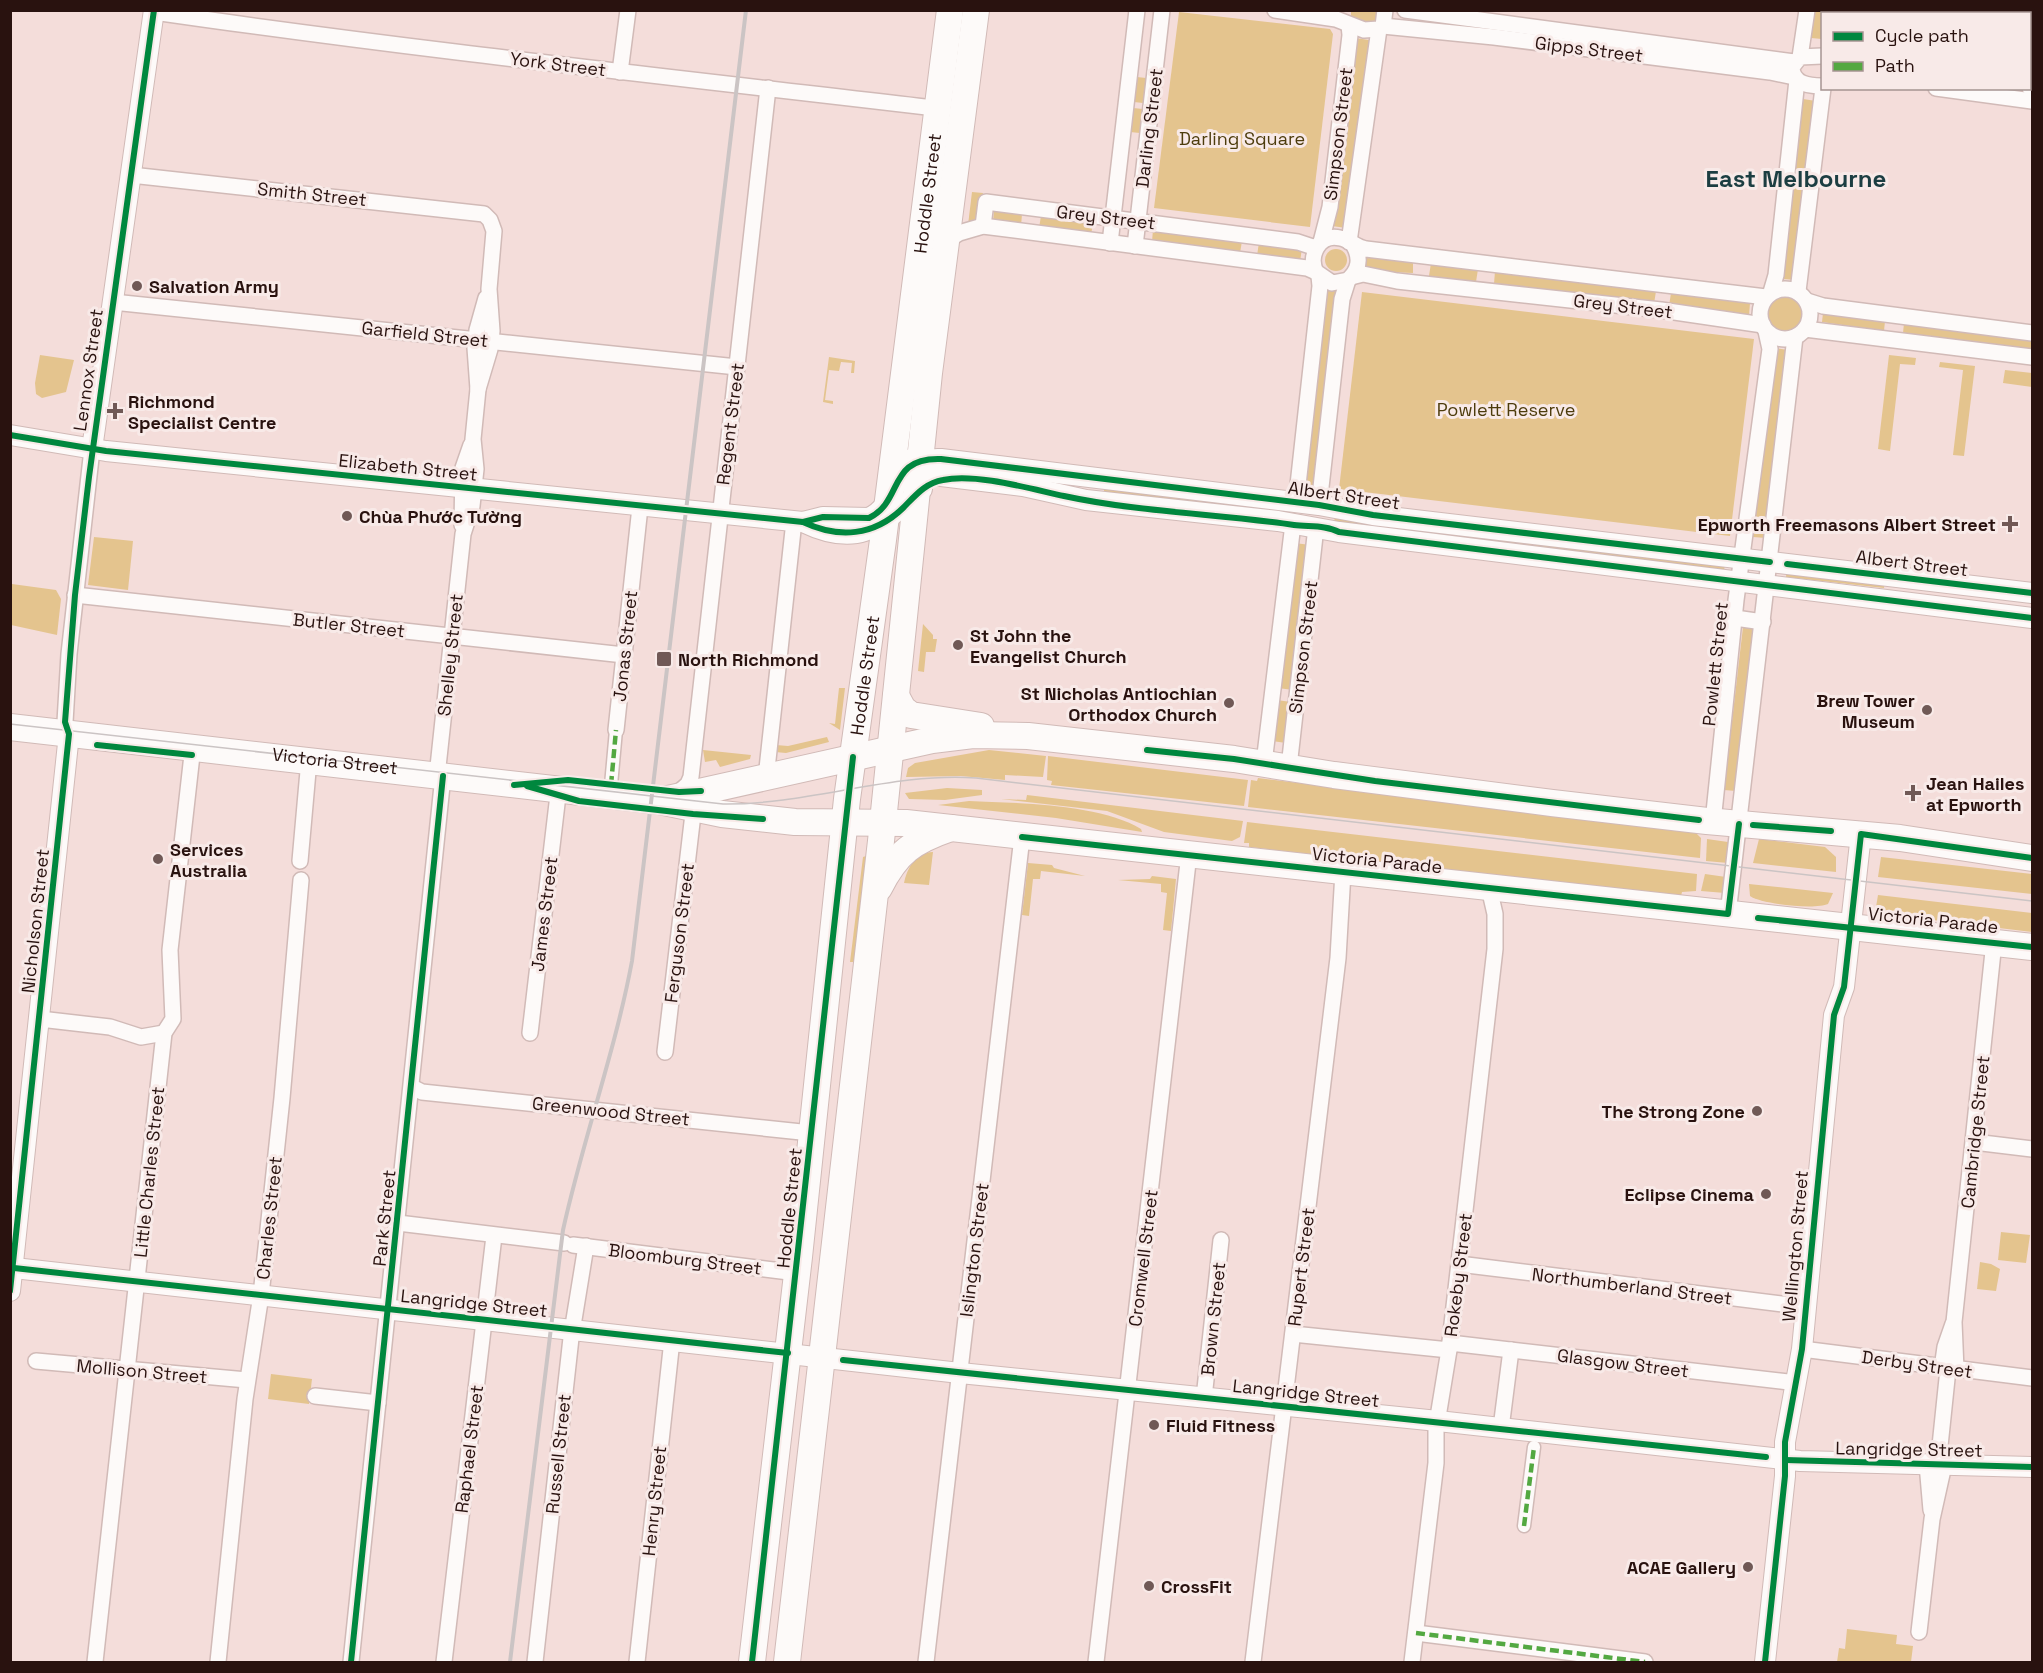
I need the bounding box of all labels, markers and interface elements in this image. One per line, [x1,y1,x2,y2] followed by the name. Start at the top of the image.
[1821,12,2031,90] legend
[1875,24,1969,47] text: Cycle path
[1534,31,1644,67] street label: Gipps Street
[509,47,607,81] street label: York Street
[1875,54,1915,77] text: Path
[1318,66,1358,202] street label: Simpson Street
[1130,67,1168,189] street label: Darling Street
[1179,127,1305,150] park label: Darling Square
[908,132,946,255] street label: Hoddle Street
[1706,163,1886,194] district label: East Melbourne
[256,177,368,211] street label: Smith Street
[1055,200,1157,234] street label: Grey Street
[149,275,279,298] place label: Salvation Army
[130,279,144,293] marker: Salvation Army
[1572,289,1674,323] street label: Grey Street
[68,307,108,433] street label: Lennox Street
[361,316,489,352] street label: Garfield Street
[711,362,749,486] street label: Regent Street
[128,390,276,434] place label: Richmond Specialist Centre
[1437,398,1575,421] park label: Powlett Reserve
[106,402,124,420] marker: Richmond Specialist Centre
[337,448,479,486] street label: Elizabeth Street
[1287,476,1401,514] street label: Albert Street
[359,505,522,528] place label: Chùa Phước Tường
[340,509,354,523] marker: Chùa Phước Tường
[1698,513,1996,536] place label: Epworth Freemasons Albert Street
[2001,515,2019,533] marker: Epworth Freemasons Albert Street
[1855,545,1969,581] street label: Albert Street
[1283,579,1323,715] street label: Simpson Street
[608,589,642,703] street label: Jonas Street
[432,593,468,717] street label: Shelley Street
[1697,601,1733,727] street label: Powlett Street
[292,608,406,642] street label: Butler Street
[844,614,884,737] street label: Hoddle Street
[970,624,1127,668] place label: St John the Evangelist Church
[951,638,965,652] marker: St John the Evangelist Church
[678,648,819,671] place label: North Richmond
[655,650,673,668] marker: North Richmond
[1021,682,1217,726] place label: St Nicholas Antiochian Orthodox Church
[1816,689,1915,733] place label: Brew Tower Museum
[1222,696,1236,710] marker: St Nicholas Antiochian Orthodox Church
[1920,703,1934,717] marker: Brew Tower Museum
[271,742,399,779] street label: Victoria Street
[1926,772,2024,816] place label: Jean Hailes at Epworth
[1904,784,1922,802] marker: Jean Hailes at Epworth
[170,838,248,882] place label: Services Australia
[1311,842,1443,878] street label: Victoria Parade
[16,848,54,994] street label: Nicholson Street
[151,852,165,866] marker: Services Australia
[526,855,562,973] street label: James Street
[659,862,699,1004] street label: Ferguson Street
[1867,902,1999,938] street label: Victoria Parade
[1956,1054,1994,1210] street label: Cambridge Street
[129,1085,169,1259] street label: Little Charles Street
[531,1091,691,1131] street label: Greenwood Street
[1602,1100,1745,1123] place label: The Strong Zone
[1750,1104,1764,1118] marker: The Strong Zone
[771,1147,807,1269] street label: Hoddle Street
[251,1155,287,1281] street label: Charles Street
[367,1169,401,1267] street label: Park Street
[1777,1169,1813,1323] street label: Wellington Street
[954,1182,994,1318] street label: Islington Street
[1624,1183,1755,1206] place label: Eclipse Cinema
[1759,1187,1773,1201] marker: Eclipse Cinema
[1123,1188,1163,1328] street label: Cromwell Street
[1282,1206,1320,1328] street label: Rupert Street
[1439,1212,1477,1338] street label: Rokeby Street
[607,1238,763,1280] street label: Bloomburg Street
[1196,1261,1230,1377] street label: Brown Street
[1531,1262,1733,1310] street label: Northumberland Street
[399,1284,549,1322] street label: Langridge Street
[1556,1344,1690,1382] street label: Glasgow Street
[1860,1345,1974,1383] street label: Derby Street
[76,1354,208,1388] street label: Mollison Street
[1231,1374,1381,1412] street label: Langridge Street
[450,1384,488,1514] street label: Raphael Street
[540,1393,576,1515] street label: Russell Street
[1166,1414,1275,1437] place label: Fluid Fitness
[1147,1418,1161,1432] marker: Fluid Fitness
[1835,1436,1983,1462] street label: Langridge Street
[637,1445,671,1557] street label: Henry Street
[1627,1556,1736,1579] place label: ACAE Gallery
[1741,1560,1755,1574] marker: ACAE Gallery
[1161,1575,1232,1598] place label: CrossFit
[1142,1579,1156,1593] marker: CrossFit

